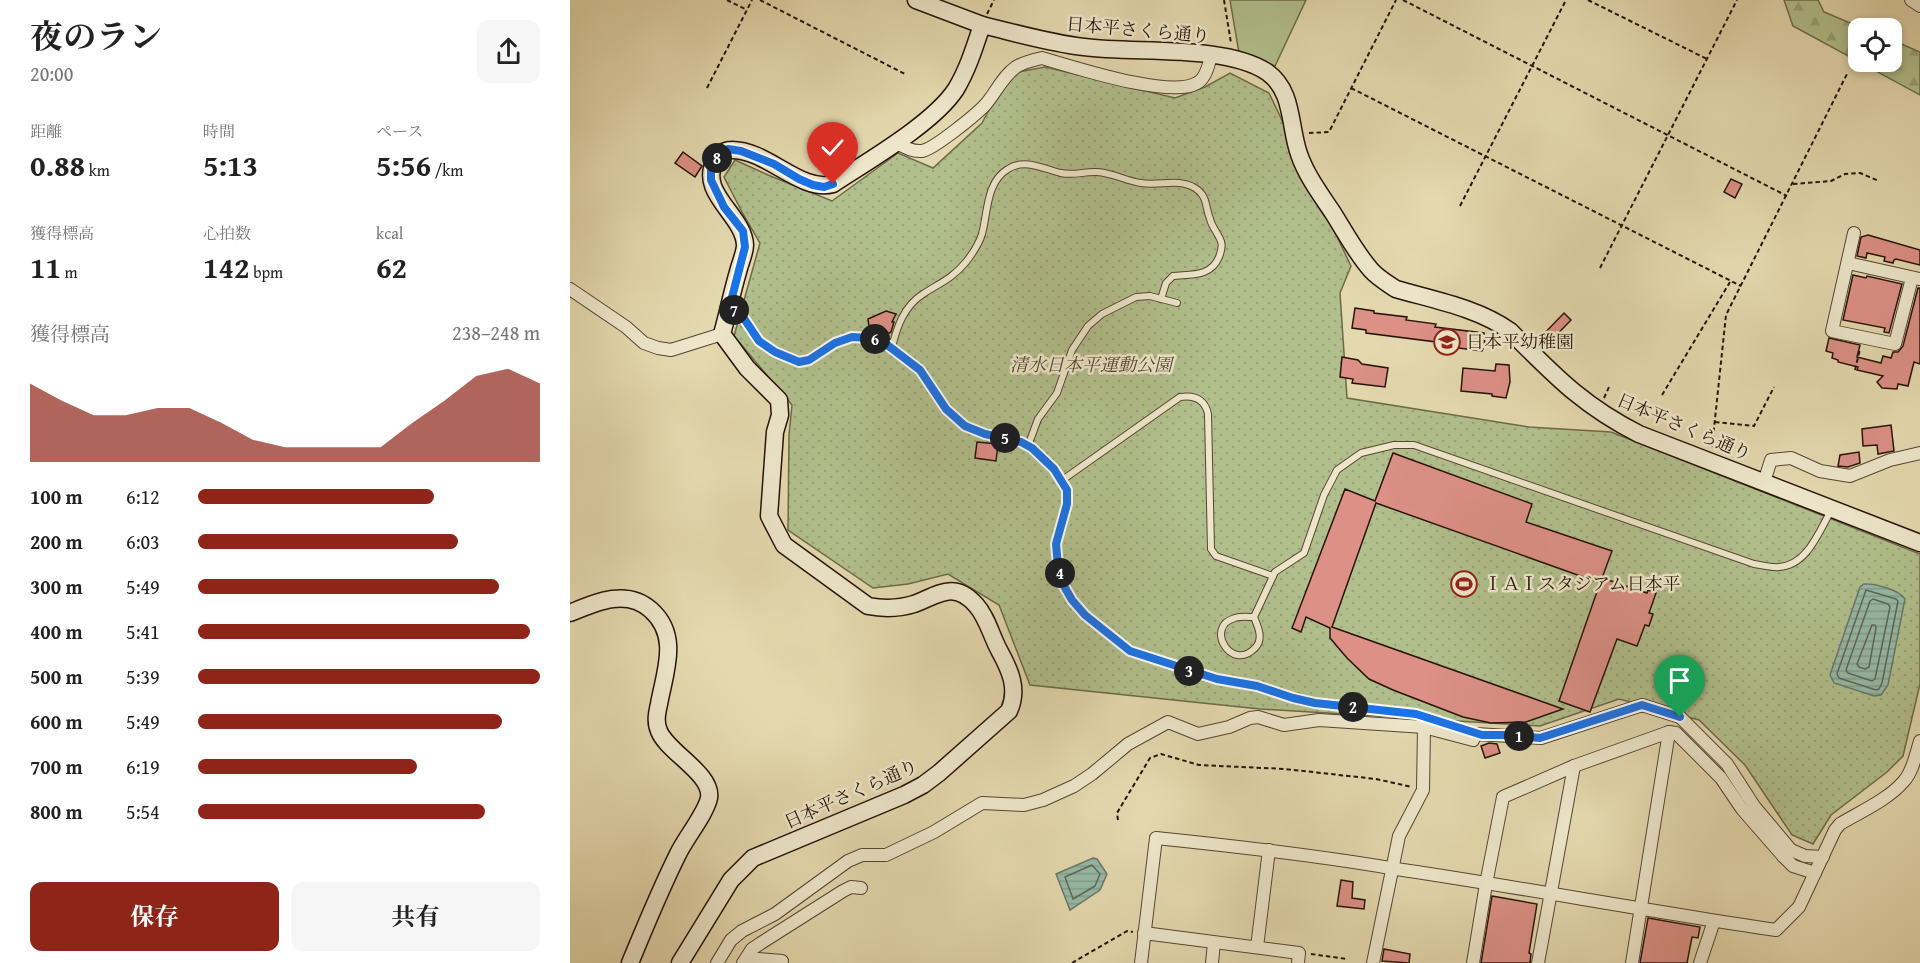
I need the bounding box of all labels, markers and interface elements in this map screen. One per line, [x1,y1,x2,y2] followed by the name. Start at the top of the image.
[1065,10,1211,49] street label: 日本平さくら通り
[30,12,162,60] text: 夜のラン
[1848,18,1902,72] map controls
[1848,18,1902,72] button: locate
[477,20,540,83] button: share
[30,59,73,88] text: 20:00
[30,119,62,143] text: 距離
[203,119,235,143] text: 時間
[376,119,423,143] text: ペース
[807,122,858,184] pin
[816,131,849,164] icon: check
[30,143,85,187] text: 0.88
[203,143,258,187] text: 5:13
[376,143,431,187] text: 5:56
[702,143,732,173] pin: 8
[713,146,721,170] text: 8
[85,158,110,182] text: km
[431,158,463,182] text: /km
[30,221,94,245] text: 獲得標高
[203,221,251,245] text: 心拍数
[376,221,403,245] text: kcal
[30,245,61,289] text: 11
[203,245,250,289] text: 142
[376,245,407,289] text: 62
[61,260,78,284] text: m
[250,260,283,284] text: bpm
[719,295,749,325] pin: 7
[730,298,738,322] text: 7
[452,318,540,347] text: 238–248 m
[30,319,110,348] text: 獲得標高
[860,324,890,354] pin: 6
[871,327,879,351] text: 6
[1432,327,1462,357] school or university icon: 日本平幼稚園
[1466,328,1574,355] place label: 日本平幼稚園
[1010,351,1175,378] park label: 清水日本平運動公園
[1613,386,1756,467] street label: 日本平さくら通り
[990,423,1020,453] pin: 5
[1001,426,1009,450] text: 5
[30,482,83,511] text: 100 m
[126,482,160,511] text: 6:12
[30,527,83,556] text: 200 m
[126,527,160,556] text: 6:03
[1045,558,1075,588] pin: 4
[1056,561,1064,585] text: 4
[1449,569,1479,599] sports icon: ＩＡＩスタジアム日本平
[1484,570,1681,597] place label: ＩＡＩスタジアム日本平
[30,572,83,601] text: 300 m
[126,572,160,601] text: 5:49
[30,617,83,646] text: 400 m
[126,617,160,646] text: 5:41
[1654,655,1705,717] pin
[1174,656,1204,686] pin: 3
[1185,659,1193,683] text: 3
[30,662,83,691] text: 500 m
[126,662,160,691] text: 5:39
[1663,664,1696,697] icon: arrive
[1338,692,1368,722] pin: 2
[1349,695,1357,719] text: 2
[30,707,83,736] text: 600 m
[126,707,160,736] text: 5:49
[1504,721,1534,751] pin: 1
[1515,724,1523,748] text: 1
[30,752,83,781] text: 700 m
[126,752,160,781] text: 6:19
[780,752,922,835] street label: 日本平さくら通り
[30,797,83,826] text: 800 m
[126,797,160,826] text: 5:54
[30,882,279,951] button: 保存
[291,882,540,951] button: 共有

